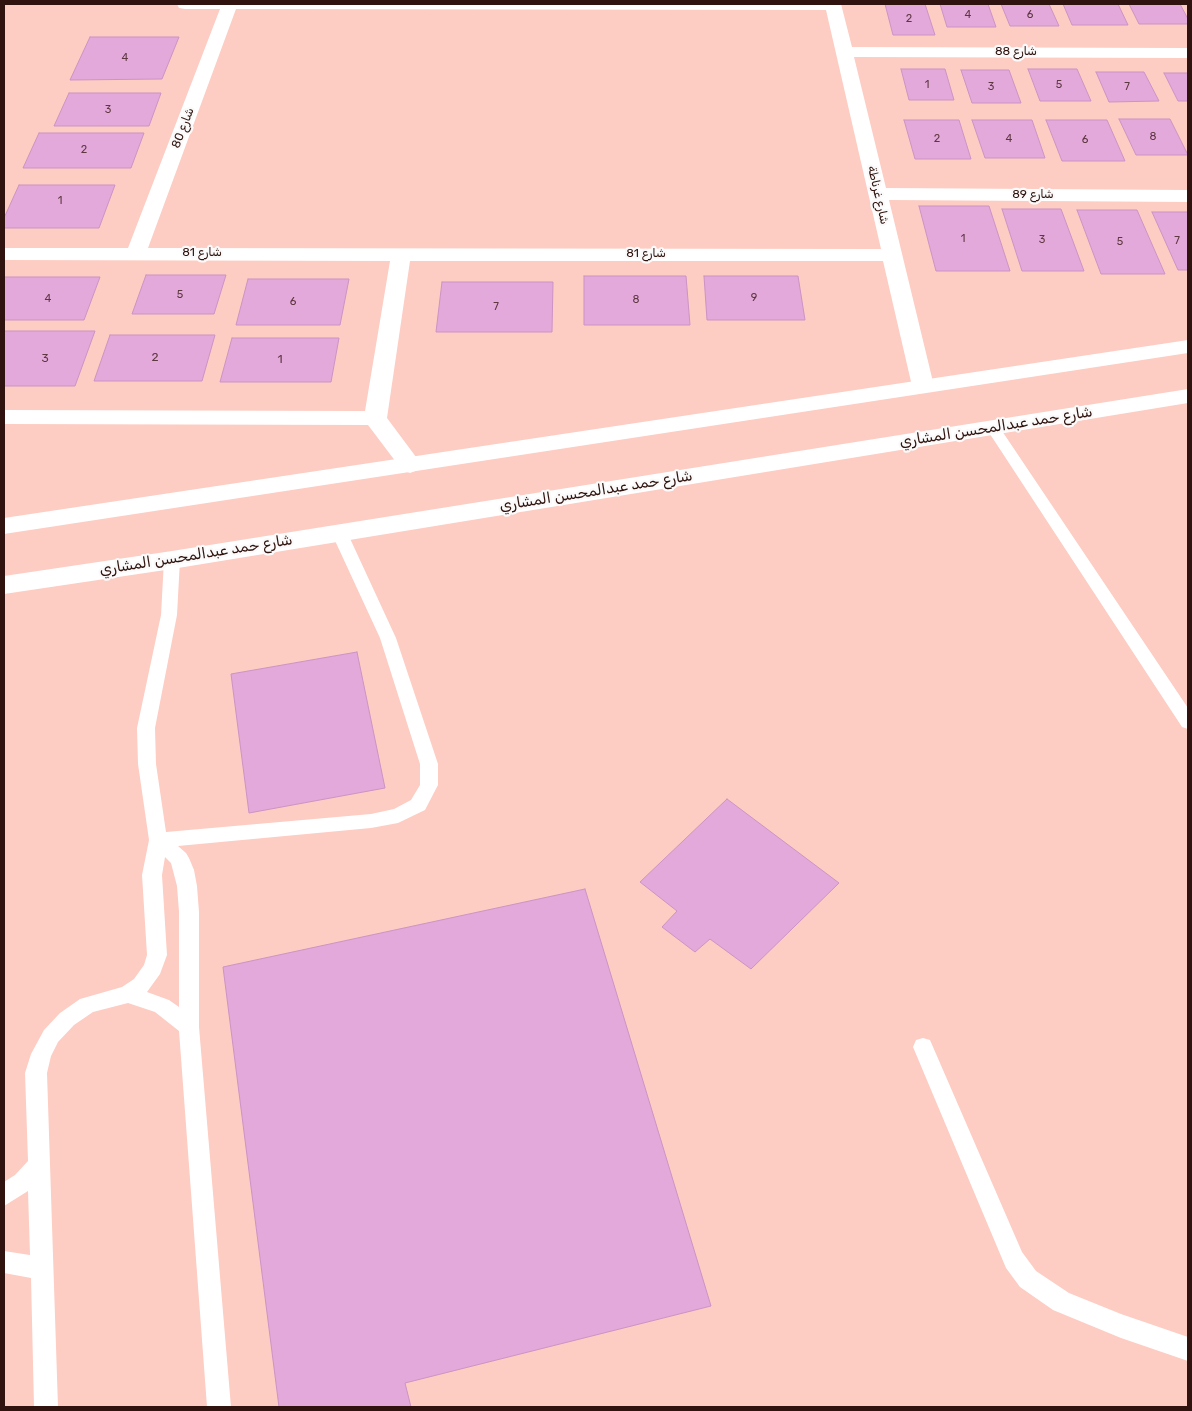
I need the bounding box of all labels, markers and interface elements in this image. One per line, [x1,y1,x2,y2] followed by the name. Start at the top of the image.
[965,8,971,22] house number: 4
[1027,8,1033,22] house number: 6
[906,12,912,26] house number: 2
[995,45,1037,59] street label: شارع 88
[122,51,128,65] house number: 4
[925,78,929,92] house number: 1
[1056,78,1062,92] house number: 5
[988,80,994,94] house number: 3
[1124,80,1130,94] house number: 7
[105,103,111,117] house number: 3
[169,106,197,150] street label: شارع 80
[1150,130,1156,144] house number: 8
[934,132,940,146] house number: 2
[1006,132,1012,146] house number: 4
[1082,133,1088,147] house number: 6
[81,143,87,157] house number: 2
[864,164,892,226] street label: شارع غرناطة
[1012,188,1054,202] street label: شارع 89
[58,194,62,208] house number: 1
[961,232,965,246] house number: 1
[1039,233,1045,247] house number: 3
[1174,234,1180,248] house number: 7
[1117,235,1123,249] house number: 5
[182,246,222,260] street label: شارع 81
[626,247,666,261] street label: شارع 81
[177,288,183,302] house number: 5
[751,291,757,305] house number: 9
[45,292,51,306] house number: 4
[633,293,639,307] house number: 8
[290,295,296,309] house number: 6
[493,300,499,314] house number: 7
[151,351,159,365] house number: 2
[41,352,49,366] house number: 3
[277,353,283,367] house number: 1
[898,403,1094,451] street label: شارع حمد عبدالمحسن المشاري
[498,467,694,515] street label: شارع حمد عبدالمحسن المشاري
[98,531,294,579] street label: شارع حمد عبدالمحسن المشاري

